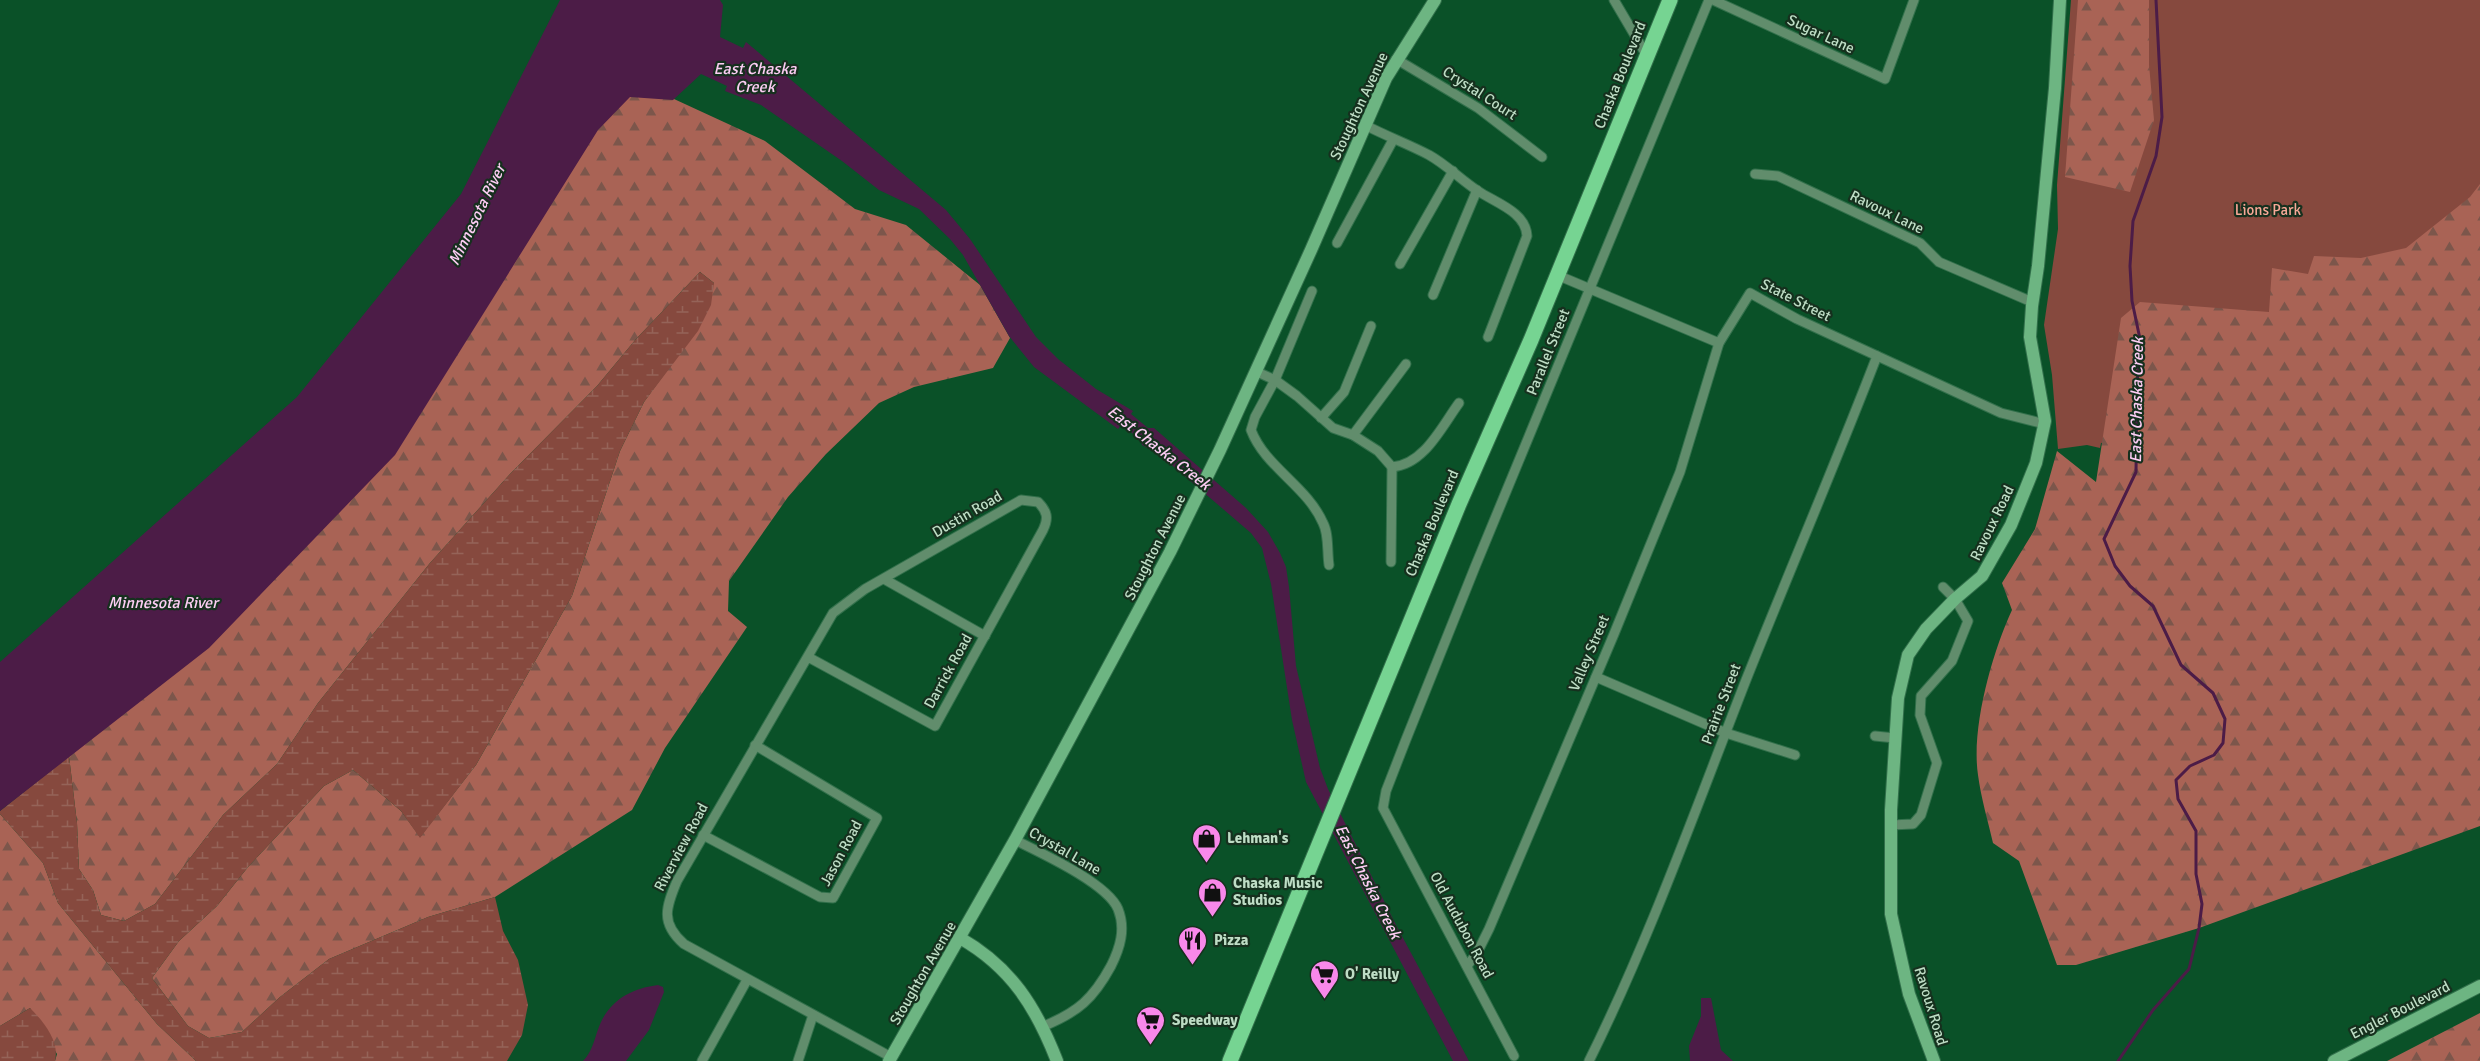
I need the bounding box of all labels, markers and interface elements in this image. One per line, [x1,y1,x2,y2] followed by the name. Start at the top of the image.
[1785,11,1857,57] street label: Sugar Lane
[1590,19,1650,131] street label: Chaska Boulevard
[1326,49,1392,163] street label: Stoughton Avenue
[714,59,797,97] water label: East Chaska Creek
[1439,62,1521,124] street label: Crystal Court
[444,159,511,269] water label: Minnesota River
[1847,186,1927,238] street label: Ravoux Lane
[2235,201,2302,219] park label: Lions Park
[1758,275,1834,325] street label: State Street
[1522,306,1574,398] street label: Parallel Street
[2126,335,2148,463] water label: East Chaska Creek
[1103,401,1216,496] water label: East Chaska Creek
[1401,467,1463,579] street label: Chaska Boulevard
[1966,483,2018,563] street label: Ravoux Road
[929,487,1005,541] street label: Dustin Road
[1120,491,1190,603] street label: Stoughton Avenue
[108,593,220,613] water label: Minnesota River
[1565,612,1613,694] street label: Valley Street
[920,630,976,711] street label: Darrick Road
[1697,661,1745,747] street label: Prairie Street
[650,800,712,894] street label: Riverview Road
[816,817,866,889] street label: Jason Road
[1331,821,1406,944] water label: East Chaska Creek
[1190,822,1222,864] shop icon: Lehman's
[1026,823,1104,879] street label: Crystal Lane
[1227,829,1289,847] place label: Lehman's
[1426,869,1498,981] street label: Old Audubon Road
[1233,874,1323,909] place label: Chaska Music Studios
[1196,876,1228,918] shop icon: Chaska Music Studios
[886,918,960,1028] street label: Stoughton Avenue
[1177,924,1209,966] restaurant icon: Pizza
[1214,931,1249,949] place label: Pizza
[1308,958,1340,1000] supermarket icon: O' Reilly
[1345,965,1400,983] place label: O' Reilly
[1911,965,1951,1048] street label: Ravoux Road
[2347,977,2453,1043] street label: Engler Boulevard
[1135,1004,1167,1046] supermarket icon: Speedway
[1172,1011,1238,1029] place label: Speedway

